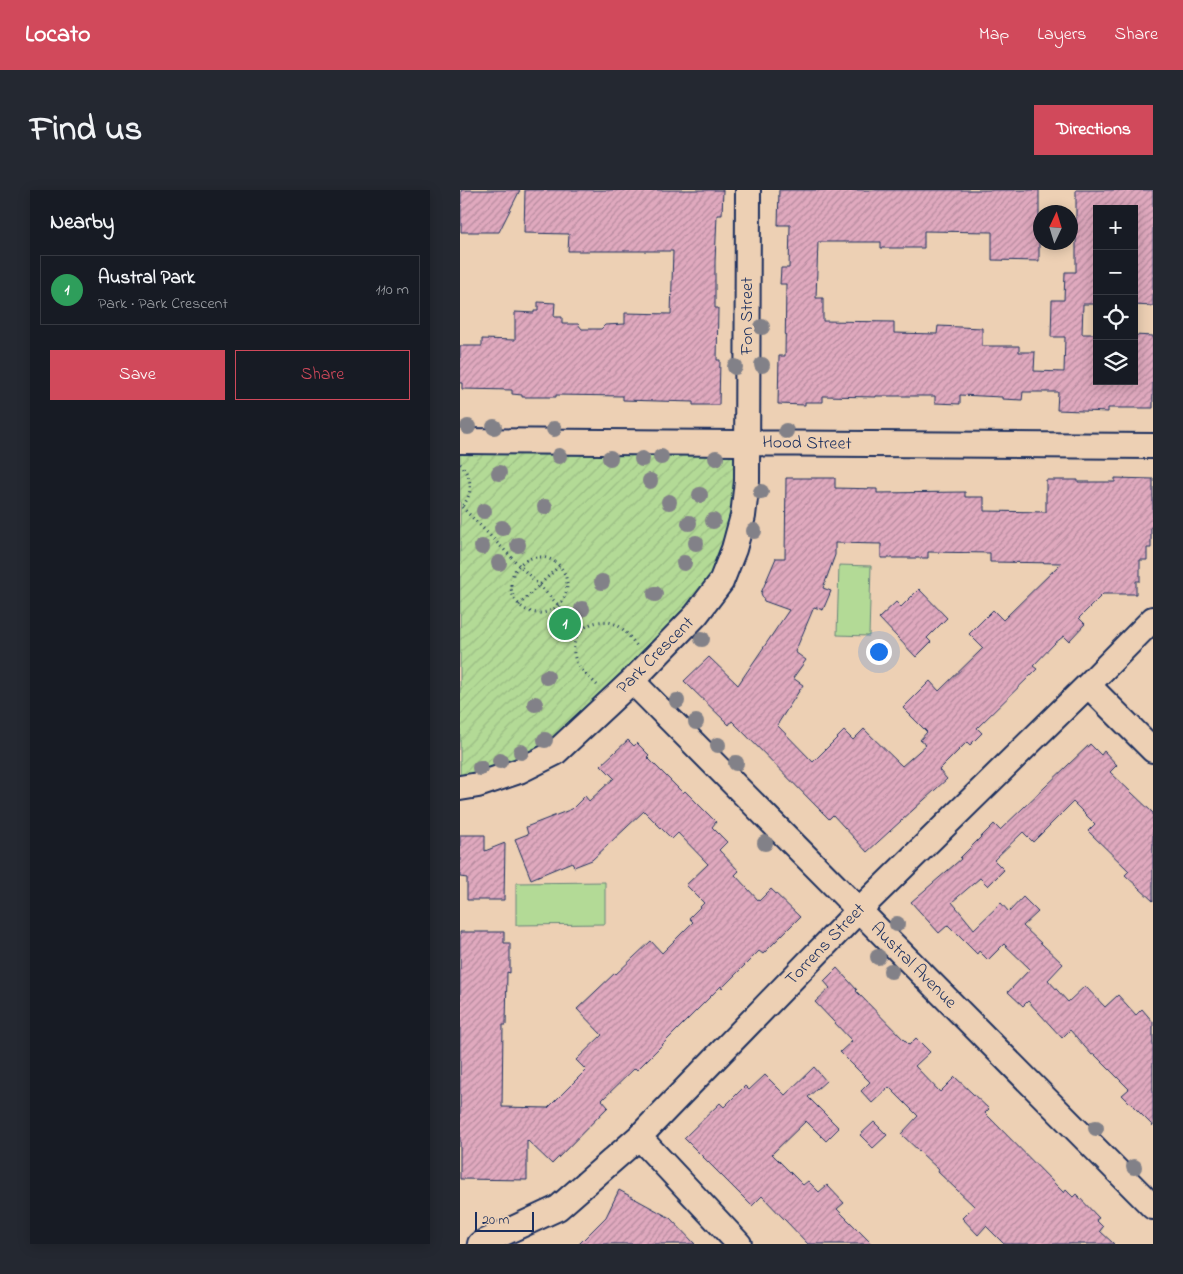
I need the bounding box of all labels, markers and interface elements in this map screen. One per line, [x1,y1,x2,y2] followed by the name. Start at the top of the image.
[25,18,91,53] text: Locato
[979,22,1009,48] text: Map
[1037,22,1087,48] text: Layers
[1115,22,1158,48] text: Share
[30,105,142,156] text: Find us
[1034,105,1153,155] button: Directions
[1033,205,1078,250] north arrow
[1093,205,1138,385] map controls
[1093,205,1138,250] button: +
[50,208,114,238] text: Nearby
[1093,250,1138,295] button: −
[98,265,195,292] text: Austral Park
[735,277,761,356] street label: Fon Street
[64,278,70,302] text: 1
[375,278,409,302] text: 110 m
[98,292,228,316] text: Park · Park Crescent
[1093,295,1138,340] button: locate
[1093,340,1138,385] button: layers
[50,350,225,400] button: Save
[235,350,410,400] button: Share
[762,430,852,458] street label: Hood Street
[549,605,581,643] pin: 1
[611,611,701,701] street label: Park Crescent
[866,639,892,665] your location
[780,898,872,992] street label: Torrens Street
[864,917,963,1016] street label: Austral Avenue
[475,1209,534,1232] scale bar
[482,1210,509,1231] text: 20 m

